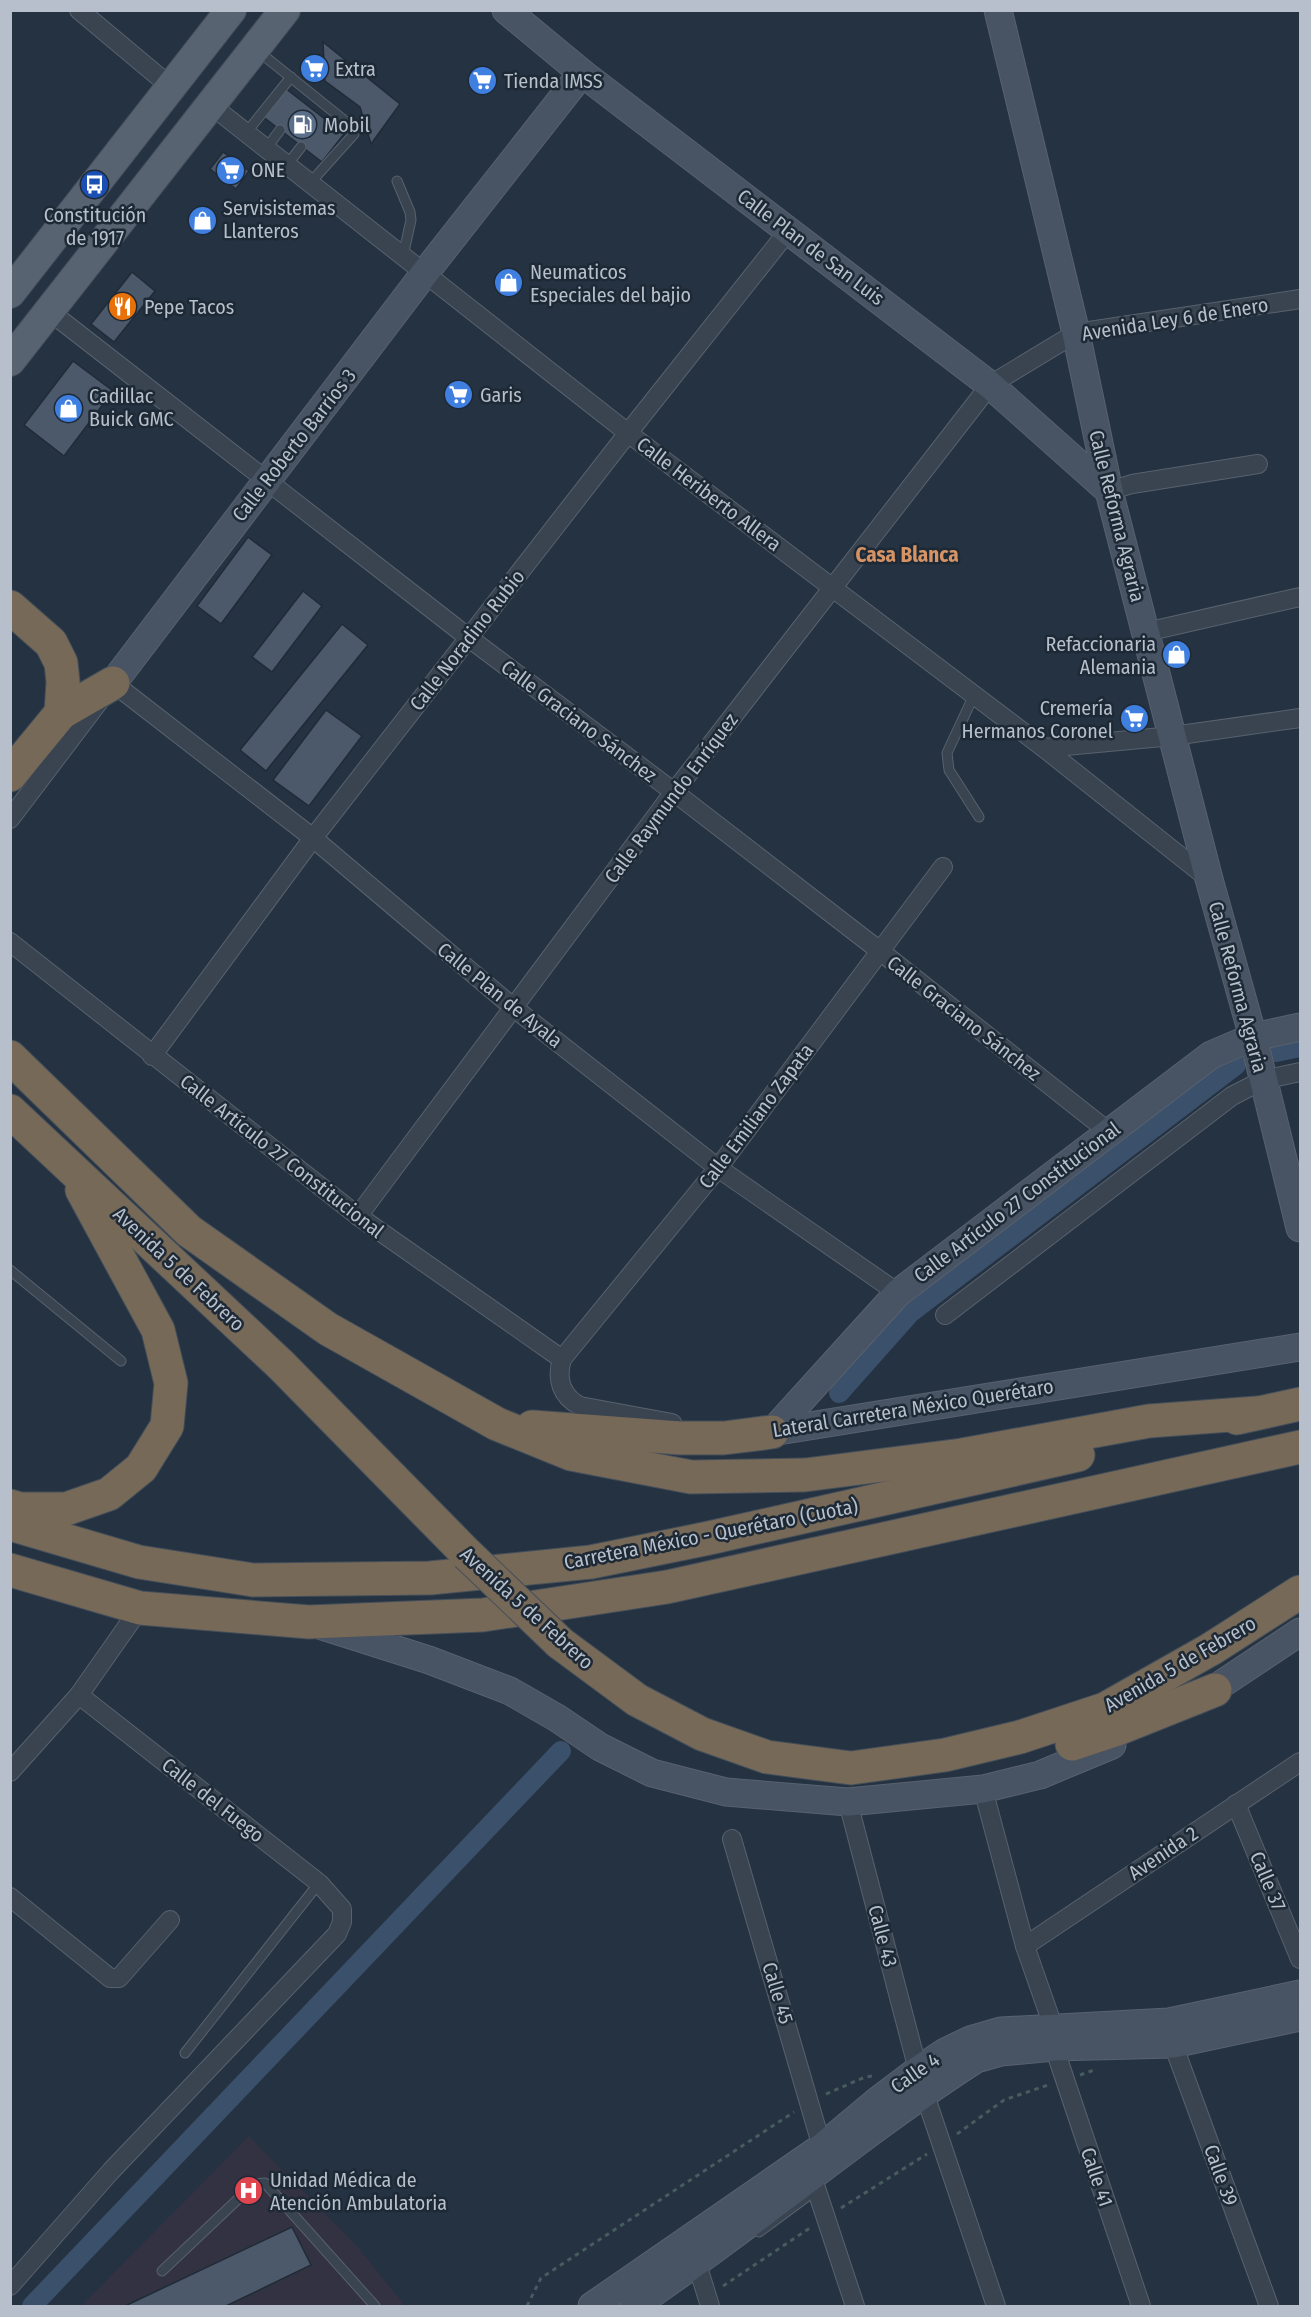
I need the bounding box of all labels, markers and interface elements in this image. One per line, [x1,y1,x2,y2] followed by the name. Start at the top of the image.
[298,53,330,85] supermarket icon: Extra
[335,57,376,81] place label: Extra
[467,65,499,97] supermarket icon: Tienda IMSS
[504,69,603,93] place label: Tienda IMSS
[287,109,319,141] fuel station icon: Mobil
[324,113,370,137] place label: Mobil
[214,154,246,186] supermarket icon: ONE
[251,158,285,182] place label: ONE
[79,168,111,200] bus stop icon: Constitución de 1917
[733,184,889,310] street label: Calle Plan de San Luis
[223,196,336,243] place label: Servisistemas Llanteros
[44,203,146,250] place label: Constitución de 1917
[186,204,218,236] shop icon: Servisistemas Llanteros
[530,260,691,307] place label: Neumaticos Especiales del bajio
[493,267,525,299] shop icon: Neumaticos Especiales del bajio
[107,291,139,323] restaurant icon: Pepe Tacos
[1080,292,1270,346] street label: Avenida Ley 6 de Enero
[144,295,234,319] place label: Pepe Tacos
[227,364,361,526] street label: Calle Roberto Barrios 3
[443,379,475,411] supermarket icon: Garis
[480,383,522,407] place label: Garis
[89,384,174,431] place label: Cadillac Buick GMC
[52,392,84,424] shop icon: Cadillac Buick GMC
[1084,428,1150,604] street label: Calle Reforma Agraria
[632,432,786,556] street label: Calle Heriberto Allera
[855,542,959,568] district label: Casa Blanca
[404,565,530,715] street label: Calle Noradino Rubio
[1046,632,1156,679] place label: Refaccionaria Alemania
[1161,639,1193,671] shop icon: Refaccionaria Alemania
[497,655,662,787] street label: Calle Graciano Sánchez
[962,696,1113,743] place label: Cremería Hermanos Coronel
[1118,703,1150,735] supermarket icon: Cremería Hermanos Coronel
[599,708,743,888] street label: Calle Raymundo Enríquez
[1204,899,1272,1075] street label: Calle Reforma Agraria
[433,937,567,1053] street label: Calle Plan de Ayala
[882,951,1046,1086] street label: Calle Graciano Sánchez
[694,1039,818,1193] street label: Calle Emiliano Zapata
[175,1069,389,1243] street label: Calle Artículo 27 Constitucional
[909,1117,1125,1287] street label: Calle Artículo 27 Constitucional
[108,1202,250,1336] street label: Avenida 5 de Febrero
[771,1374,1055,1442] street label: Lateral Carretera México Querétaro
[562,1494,860,1574] street label: Carretera México - Querétaro (Cuota)
[455,1542,599,1674] street label: Avenida 5 de Febrero
[1100,1611,1260,1717] street label: Avenida 5 de Febrero
[157,1753,269,1847] street label: Calle del Fuego
[1124,1821,1203,1885] street label: Avenida 2
[1245,1848,1291,1914] street label: Calle 37
[863,1902,903,1970] street label: Calle 43
[757,1959,799,2027] street label: Calle 45
[886,2047,944,2098] street label: Calle 4
[1199,2141,1243,2209] street label: Calle 39
[1076,2144,1118,2210] street label: Calle 41
[270,2168,447,2215] place label: Unidad Médica de Atención Ambulatoria
[233,2175,265,2207] hospital icon: Unidad Médica de Atención Ambulatoria

